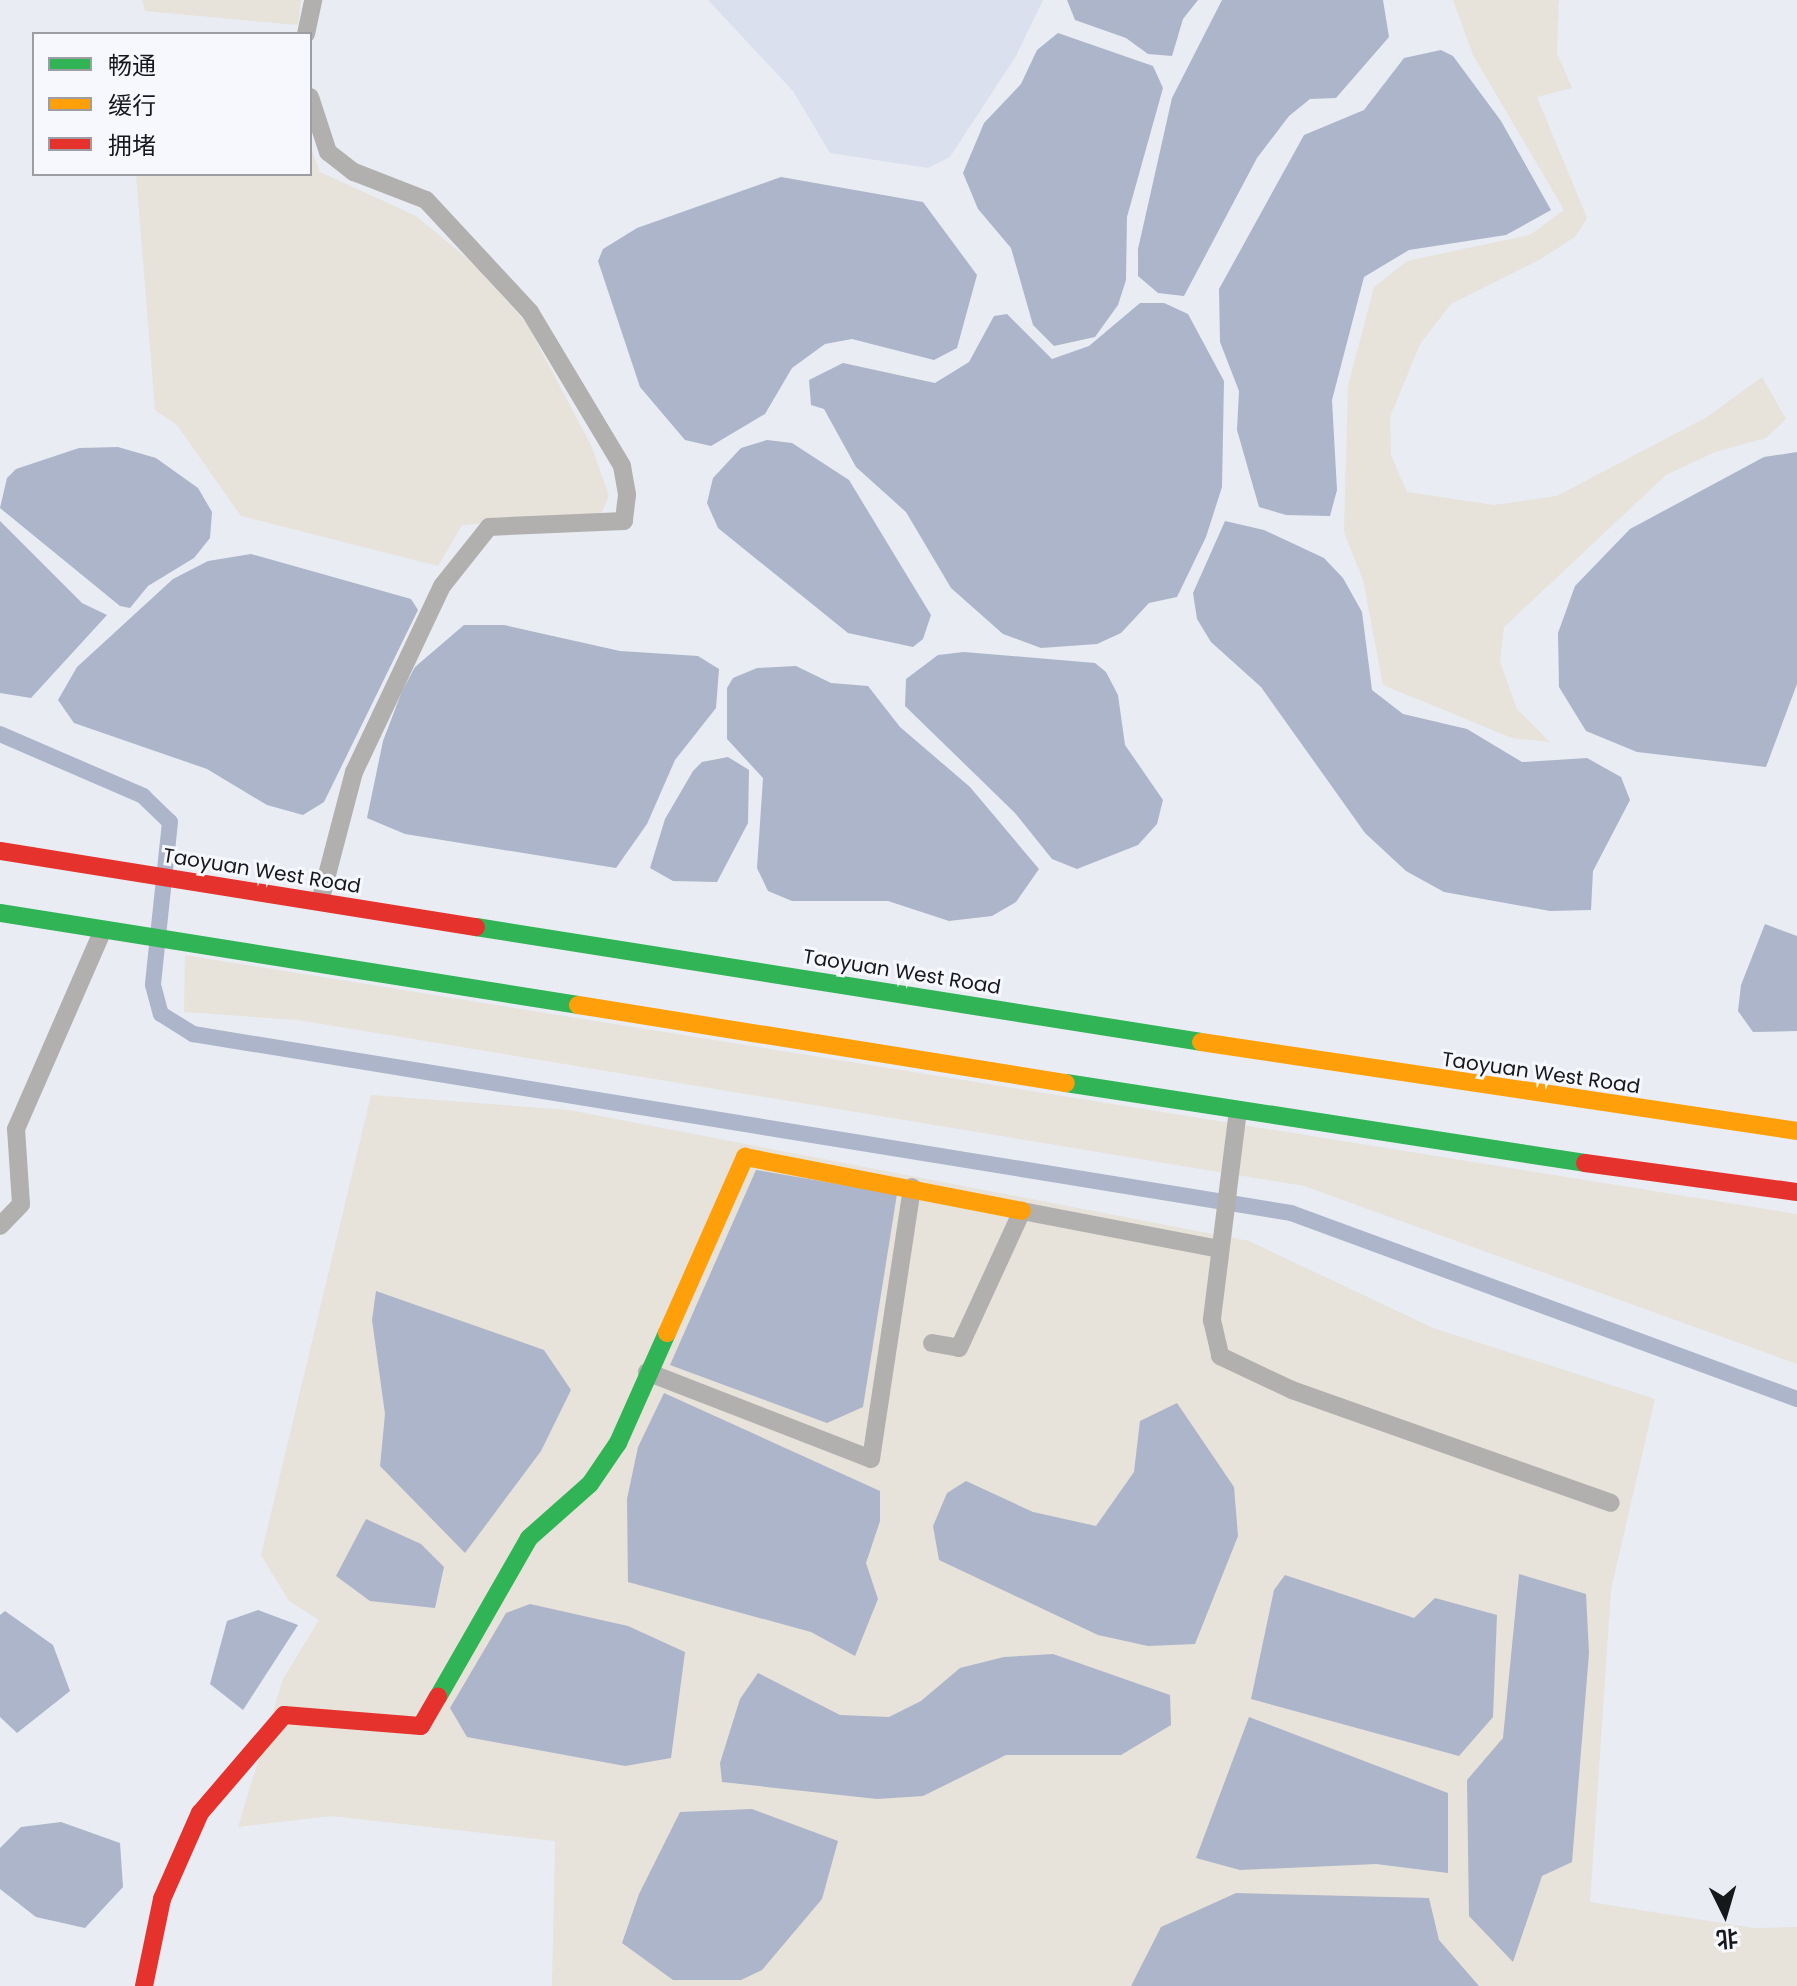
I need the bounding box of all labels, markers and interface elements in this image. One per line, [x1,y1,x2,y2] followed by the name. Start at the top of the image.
[32,32,312,176] legend
[108,49,156,82] text: 畅通
[108,89,156,122] text: 缓行
[108,129,156,162] text: 拥堵
[161,844,363,898] street label: Taoyuan West Road
[801,945,1003,999] street label: Taoyuan West Road
[1440,1047,1642,1099] street label: Taoyuan West Road
[1685,1874,1765,1954] north arrow
[1715,1922,1739,1955] text: 北

